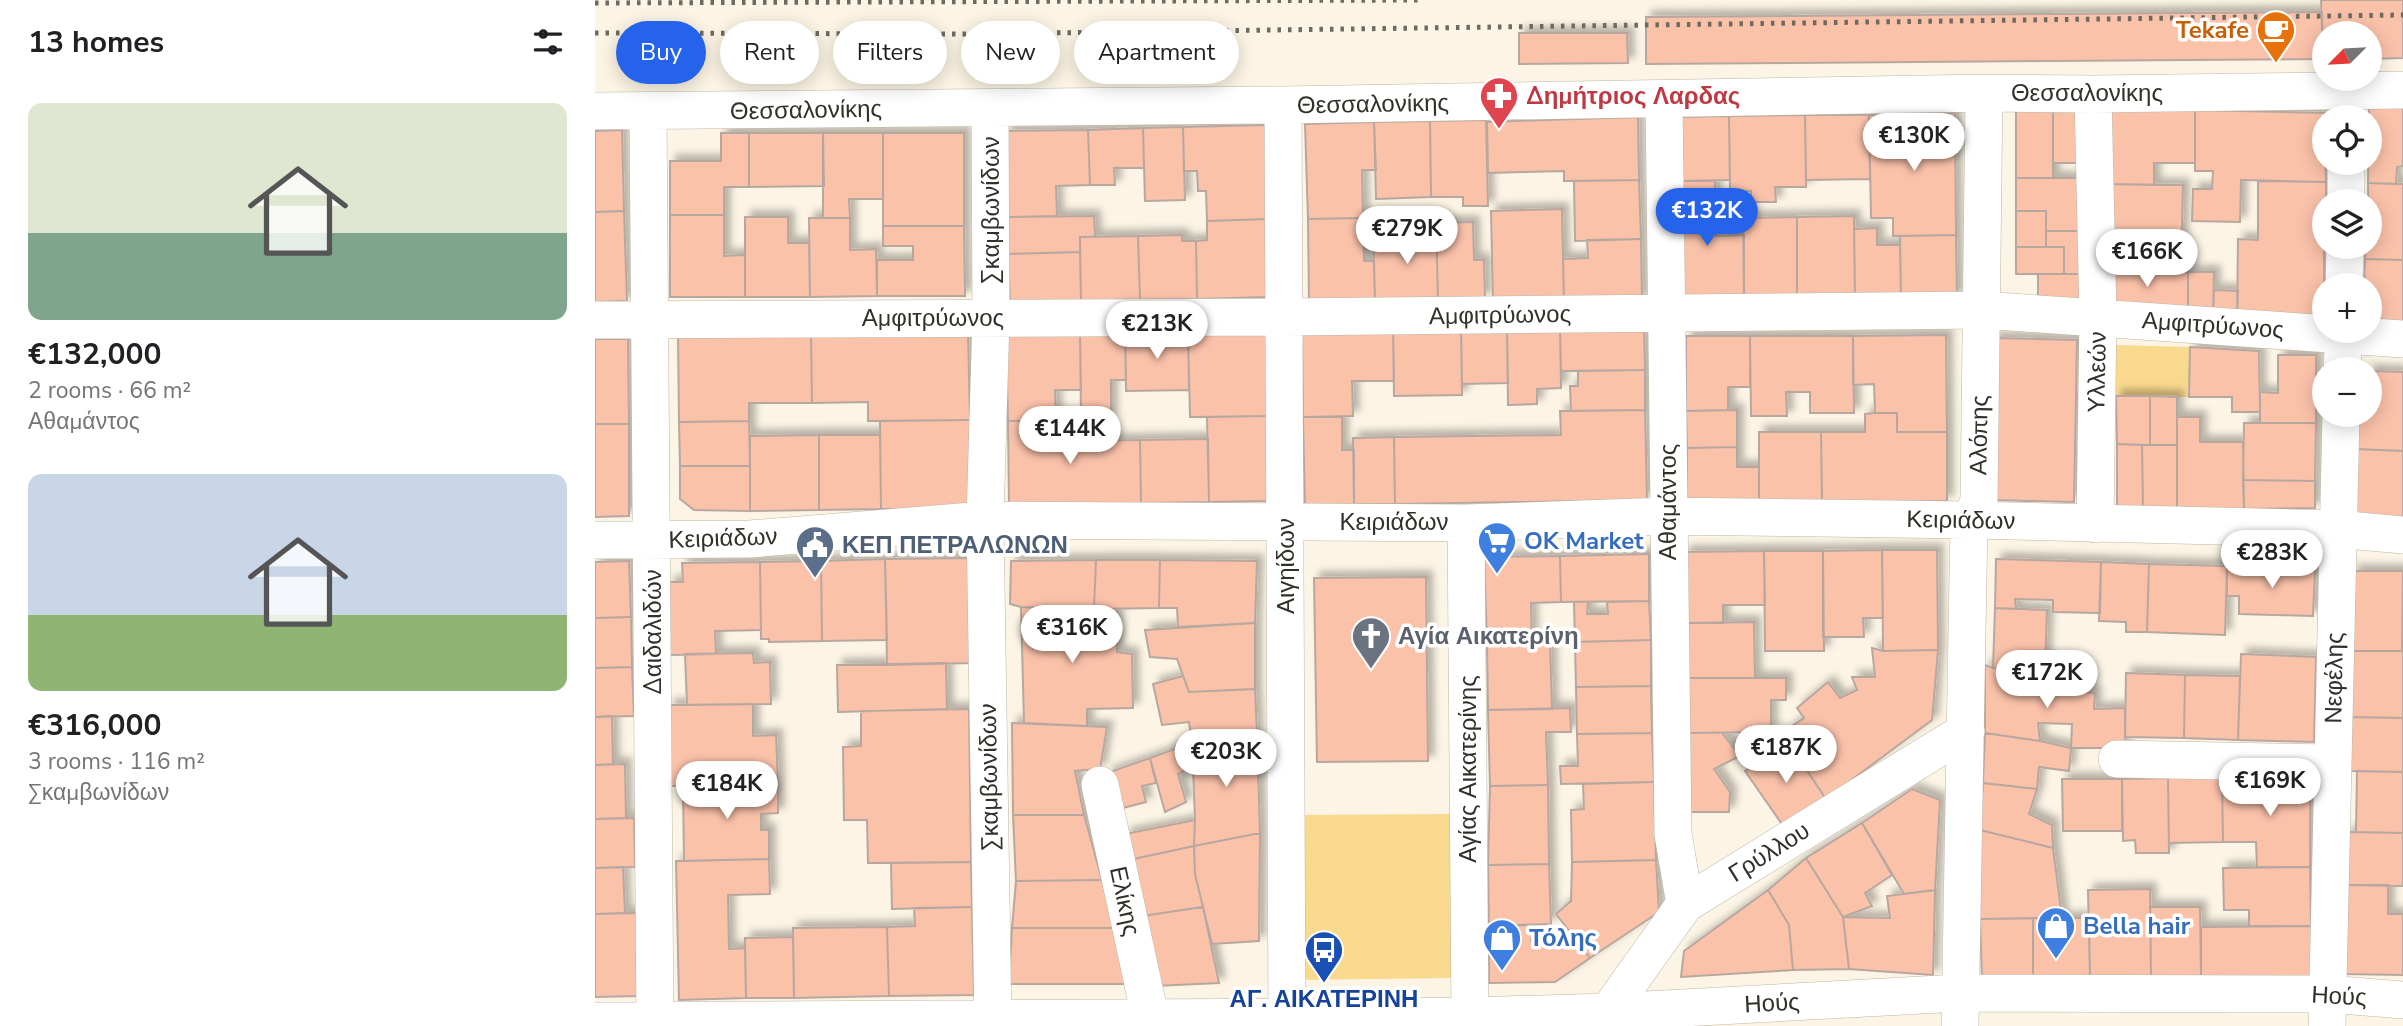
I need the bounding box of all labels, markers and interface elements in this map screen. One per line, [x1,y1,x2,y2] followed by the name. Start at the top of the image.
[2255,9,2297,64] cafe icon: Tekafe
[2176,14,2249,46] place label: Tekafe
[616,21,706,84] chip: Buy
[720,21,819,84] chip: Rent
[833,21,947,84] chip: Filters
[961,21,1060,84] chip: New
[1074,21,1239,84] chip: Apartment
[2312,21,2382,91] north arrow
[2312,21,2382,427] map controls
[28,22,164,63] text: 13 homes
[529,23,567,61] icon: filters
[1478,75,1520,130] pharmacy icon: Δημήτριος Λαρδας
[2011,77,2163,109] street label: Θεσσαλονίκης
[1526,80,1740,112] place label: Δημήτριος Λαρδας
[1297,87,1449,121] street label: Θεσσαλονίκης
[730,93,882,127] street label: Θεσσαλονίκης
[2312,105,2382,175] button: locate
[1865,114,1963,173] pin: €130K
[1879,120,1949,151] text: €130K
[975,136,1007,284] street label: Σκαμβωνίδων
[235,148,361,274] icon: home
[1658,188,1756,248] pin: €132K
[2312,189,2382,259] button: layers
[1672,195,1742,226] text: €132K
[1358,206,1456,266] pin: €279K
[1372,213,1442,244] text: €279K
[2098,230,2196,289] pin: €166K
[2112,236,2182,267] text: €166K
[2312,273,2382,343] button: +
[1429,298,1571,332] street label: Αμφιτρύωνος
[862,302,1004,334] street label: Αμφιτρύωνος
[1108,302,1206,361] pin: €213K
[2141,304,2285,346] street label: Αμφιτρύωνος
[1122,308,1192,339] text: €213K
[2080,331,2114,413] street label: Υλλεών
[28,334,161,375] text: €132,000
[2312,357,2382,427] button: −
[28,375,191,406] text: 2 rooms · 66 m²
[1962,395,1996,475] street label: Αλόπης
[28,406,140,437] text: Αθαμάντος
[1021,406,1119,466] pin: €144K
[1035,413,1105,444] text: €144K
[1652,444,1684,560] street label: Αθαμάντος
[1906,503,2016,537] street label: Κειριάδων
[1340,506,1449,538] street label: Κειριάδων
[1270,518,1302,614] street label: Αιγηίδων
[235,519,361,645] icon: home
[668,520,778,556] street label: Κειριάδων
[1476,520,1518,575] supermarket icon: OK Market
[794,524,836,579] public building icon: ΚΕΠ ΠΕΤΡΑΛΩΝΩΝ
[1524,525,1644,557] place label: OK Market
[842,529,1068,561] place label: ΚΕΠ ΠΕΤΡΑΛΩΝΩΝ
[2223,530,2321,590] pin: €283K
[2237,537,2307,568] text: €283K
[637,569,669,695] street label: Δαιδαλιδών
[1023,606,1121,665] pin: €316K
[1037,612,1107,643] text: €316K
[1350,615,1392,670] church icon: Αγία Αικατερίνη
[1398,620,1579,652] place label: Αγία Αικατερίνη
[2317,632,2351,724] street label: Νεφέλης
[1998,650,2096,710] pin: €172K
[2012,657,2082,688] text: €172K
[1452,675,1484,863] street label: Αγίας Αικατερίνης
[972,703,1006,851] street label: Σκαμβωνίδων
[28,705,161,746] text: €316,000
[1737,726,1835,785] pin: €187K
[1177,730,1275,789] pin: €203K
[1751,732,1821,763] text: €187K
[1191,736,1261,767] text: €203K
[28,746,205,777] text: 3 rooms · 116 m²
[2221,758,2319,818] pin: €169K
[678,762,776,821] pin: €184K
[2235,765,2305,796] text: €169K
[692,768,762,799] text: €184K
[28,777,169,808] text: Σκαμβωνίδων
[1722,815,1816,889] street label: Γρύλλου
[1102,863,1148,939] street label: Ελίκης
[2035,905,2077,960] shop icon: Bella hair
[2083,910,2191,942] place label: Bella hair
[1481,917,1523,972] shop icon: Τόλης
[1529,922,1597,954] place label: Τόλης
[1303,929,1345,984] bus stop icon: ΑΓ. ΑΙΚΑΤΕΡΙΝΗ
[2311,979,2367,1013] street label: Ηούς
[1230,983,1418,1015] place label: ΑΓ. ΑΙΚΑΤΕΡΙΝΗ
[1744,986,1800,1020] street label: Ηούς

